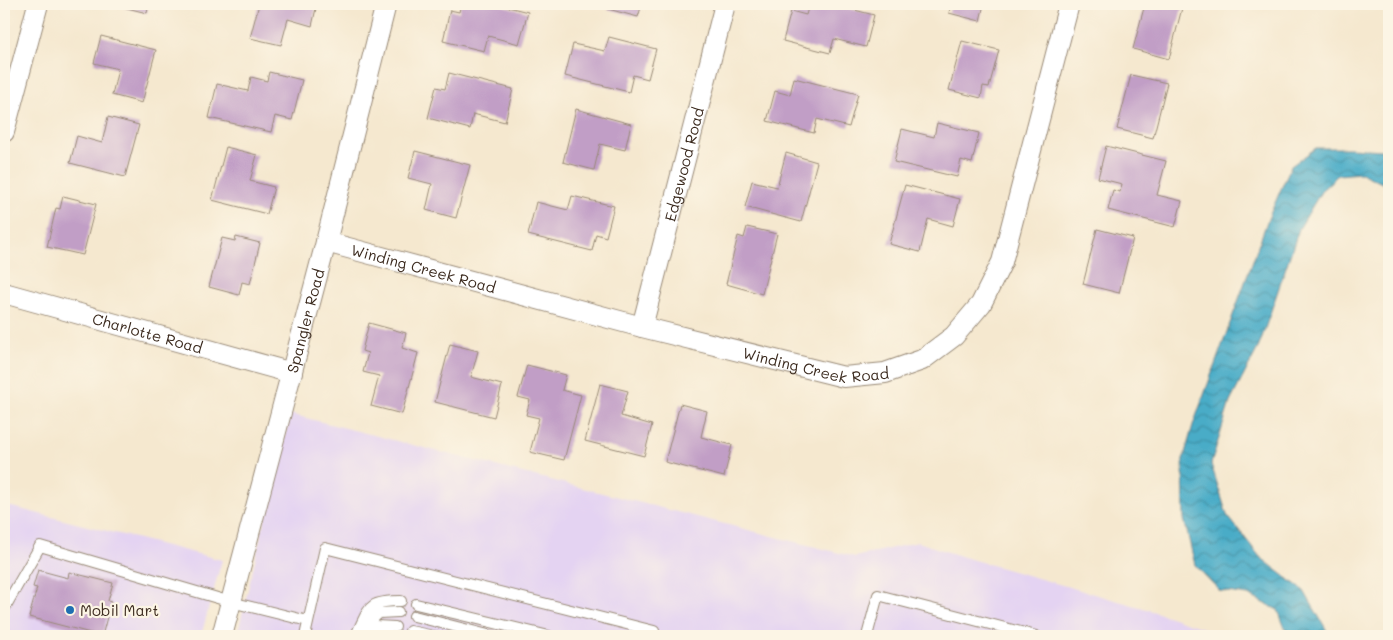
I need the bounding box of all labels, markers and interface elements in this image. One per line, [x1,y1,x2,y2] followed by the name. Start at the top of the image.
[660,105,708,224] street label: Edgewood Road
[349,239,498,297] street label: Winding Creek Road
[282,267,329,375] street label: Spangler Road
[90,308,205,358] street label: Charlotte Road
[741,342,890,387] street label: Winding Creek Road
[80,600,159,620] place label: Mobil Mart
[64,604,76,616] marker: Mobil Mart

